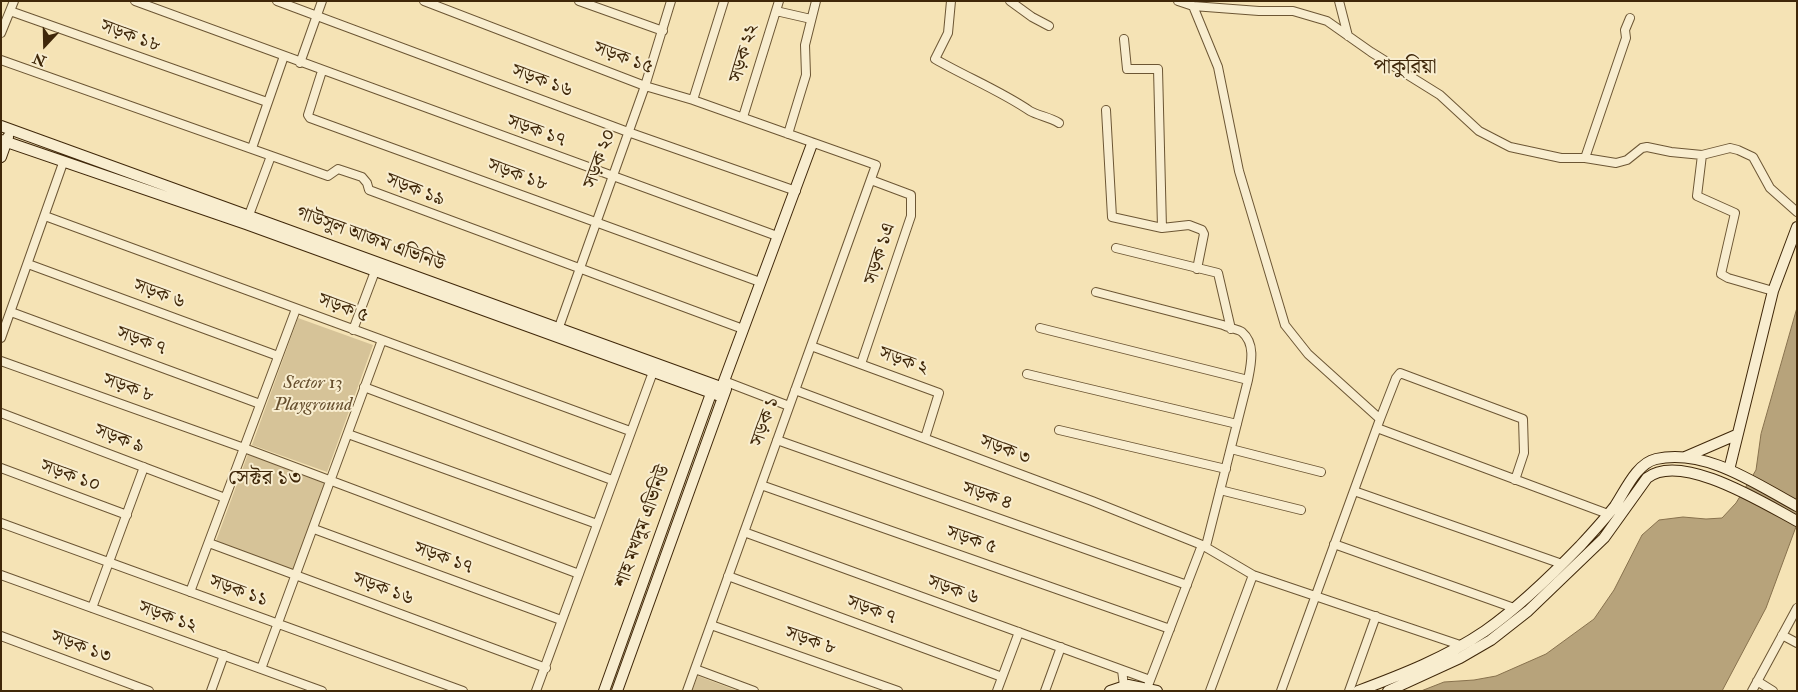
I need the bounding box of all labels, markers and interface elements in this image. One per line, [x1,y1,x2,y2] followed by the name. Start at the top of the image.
[97,16,163,58] street label: সড়ক ১৮
[20,20,70,70] north arrow
[725,22,765,86] street label: সড়ক ২২
[590,38,656,80] street label: সড়ক ১৫
[31,49,48,70] text: N
[1374,55,1436,81] district label: পাকুরিয়া
[508,60,576,104] street label: সড়ক ১৬
[503,111,569,153] street label: সড়ক ১৭
[580,126,622,192] street label: সড়ক ২০
[484,155,550,197] street label: সড়ক ১৮
[382,169,448,213] street label: সড়ক ১৯
[293,203,447,277] street label: গাউসুল আজম এভিনিউ
[860,221,902,287] street label: সড়ক ১এ
[130,275,188,315] street label: সড়ক ৬
[315,289,371,329] street label: সড়ক ৫
[113,323,169,361] street label: সড়ক ৭
[876,343,930,381] street label: সড়ক ২
[100,369,156,409] street label: সড়ক ৮
[274,373,352,417] park label: Sector 13 Playground
[747,394,785,450] street label: সড়ক ১
[91,420,147,460] street label: সড়ক ৯
[976,431,1034,471] street label: সড়ক ৩
[37,456,103,498] street label: সড়ক ১০
[611,463,677,591] street label: শাহ মখদুম এভিনিউ
[228,466,302,492] district label: সেক্টর ১৩
[959,478,1015,516] street label: সড়ক ৪
[943,522,999,560] street label: সড়ক ৫
[410,538,476,580] street label: সড়ক ১৭
[349,568,417,612] street label: সড়ক ১৬
[206,571,270,613] street label: সড়ক ১১
[924,571,982,611] street label: সড়ক ৬
[843,592,899,630] street label: সড়ক ৭
[135,597,199,639] street label: সড়ক ১২
[782,623,838,661] street label: সড়ক ৮
[47,626,115,670] street label: সড়ক ১৩

